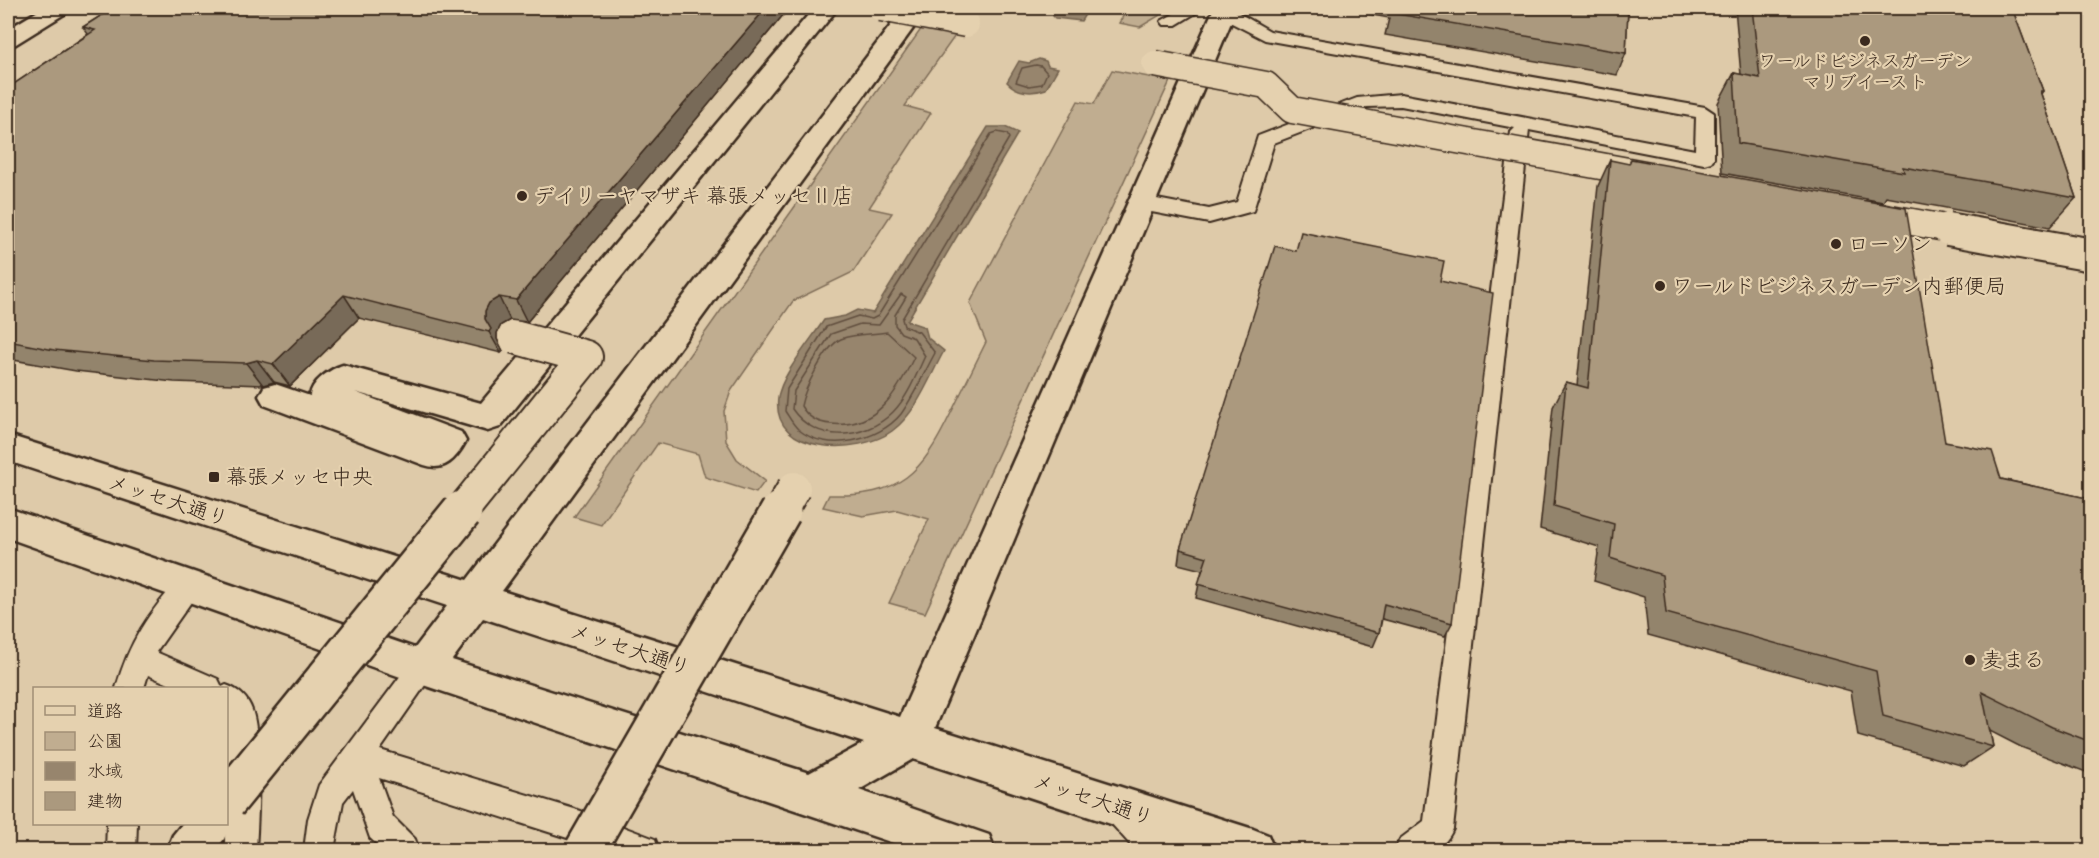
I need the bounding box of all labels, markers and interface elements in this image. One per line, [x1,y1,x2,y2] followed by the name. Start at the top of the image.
[1858,34,1872,48] marker: ワールドビジネスガーデン マリブイースト
[1758,49,1972,93] place label: ワールドビジネスガーデン マリブイースト
[534,182,853,209] place label: デイリーヤマザキ 幕張メッセⅡ店
[515,189,529,203] marker: デイリーヤマザキ 幕張メッセⅡ店
[1848,230,1932,257] place label: ローソン
[1829,237,1843,251] marker: ローソン
[1672,272,2006,299] place label: ワールドビジネスガーデン内郵便局
[1653,279,1667,293] marker: ワールドビジネスガーデン内郵便局
[226,463,373,490] place label: 幕張メッセ中央
[104,467,232,532] street label: メッセ大通り
[207,470,221,484] marker: 幕張メッセ中央
[566,616,694,681] street label: メッセ大通り
[1982,646,2045,673] place label: 麦まる
[1963,653,1977,667] marker: 麦まる
[33,687,228,825] legend
[87,699,123,722] text: 道路
[87,729,123,752] text: 公園
[87,759,123,782] text: 水域
[1029,766,1157,831] street label: メッセ大通り
[87,789,123,812] text: 建物

